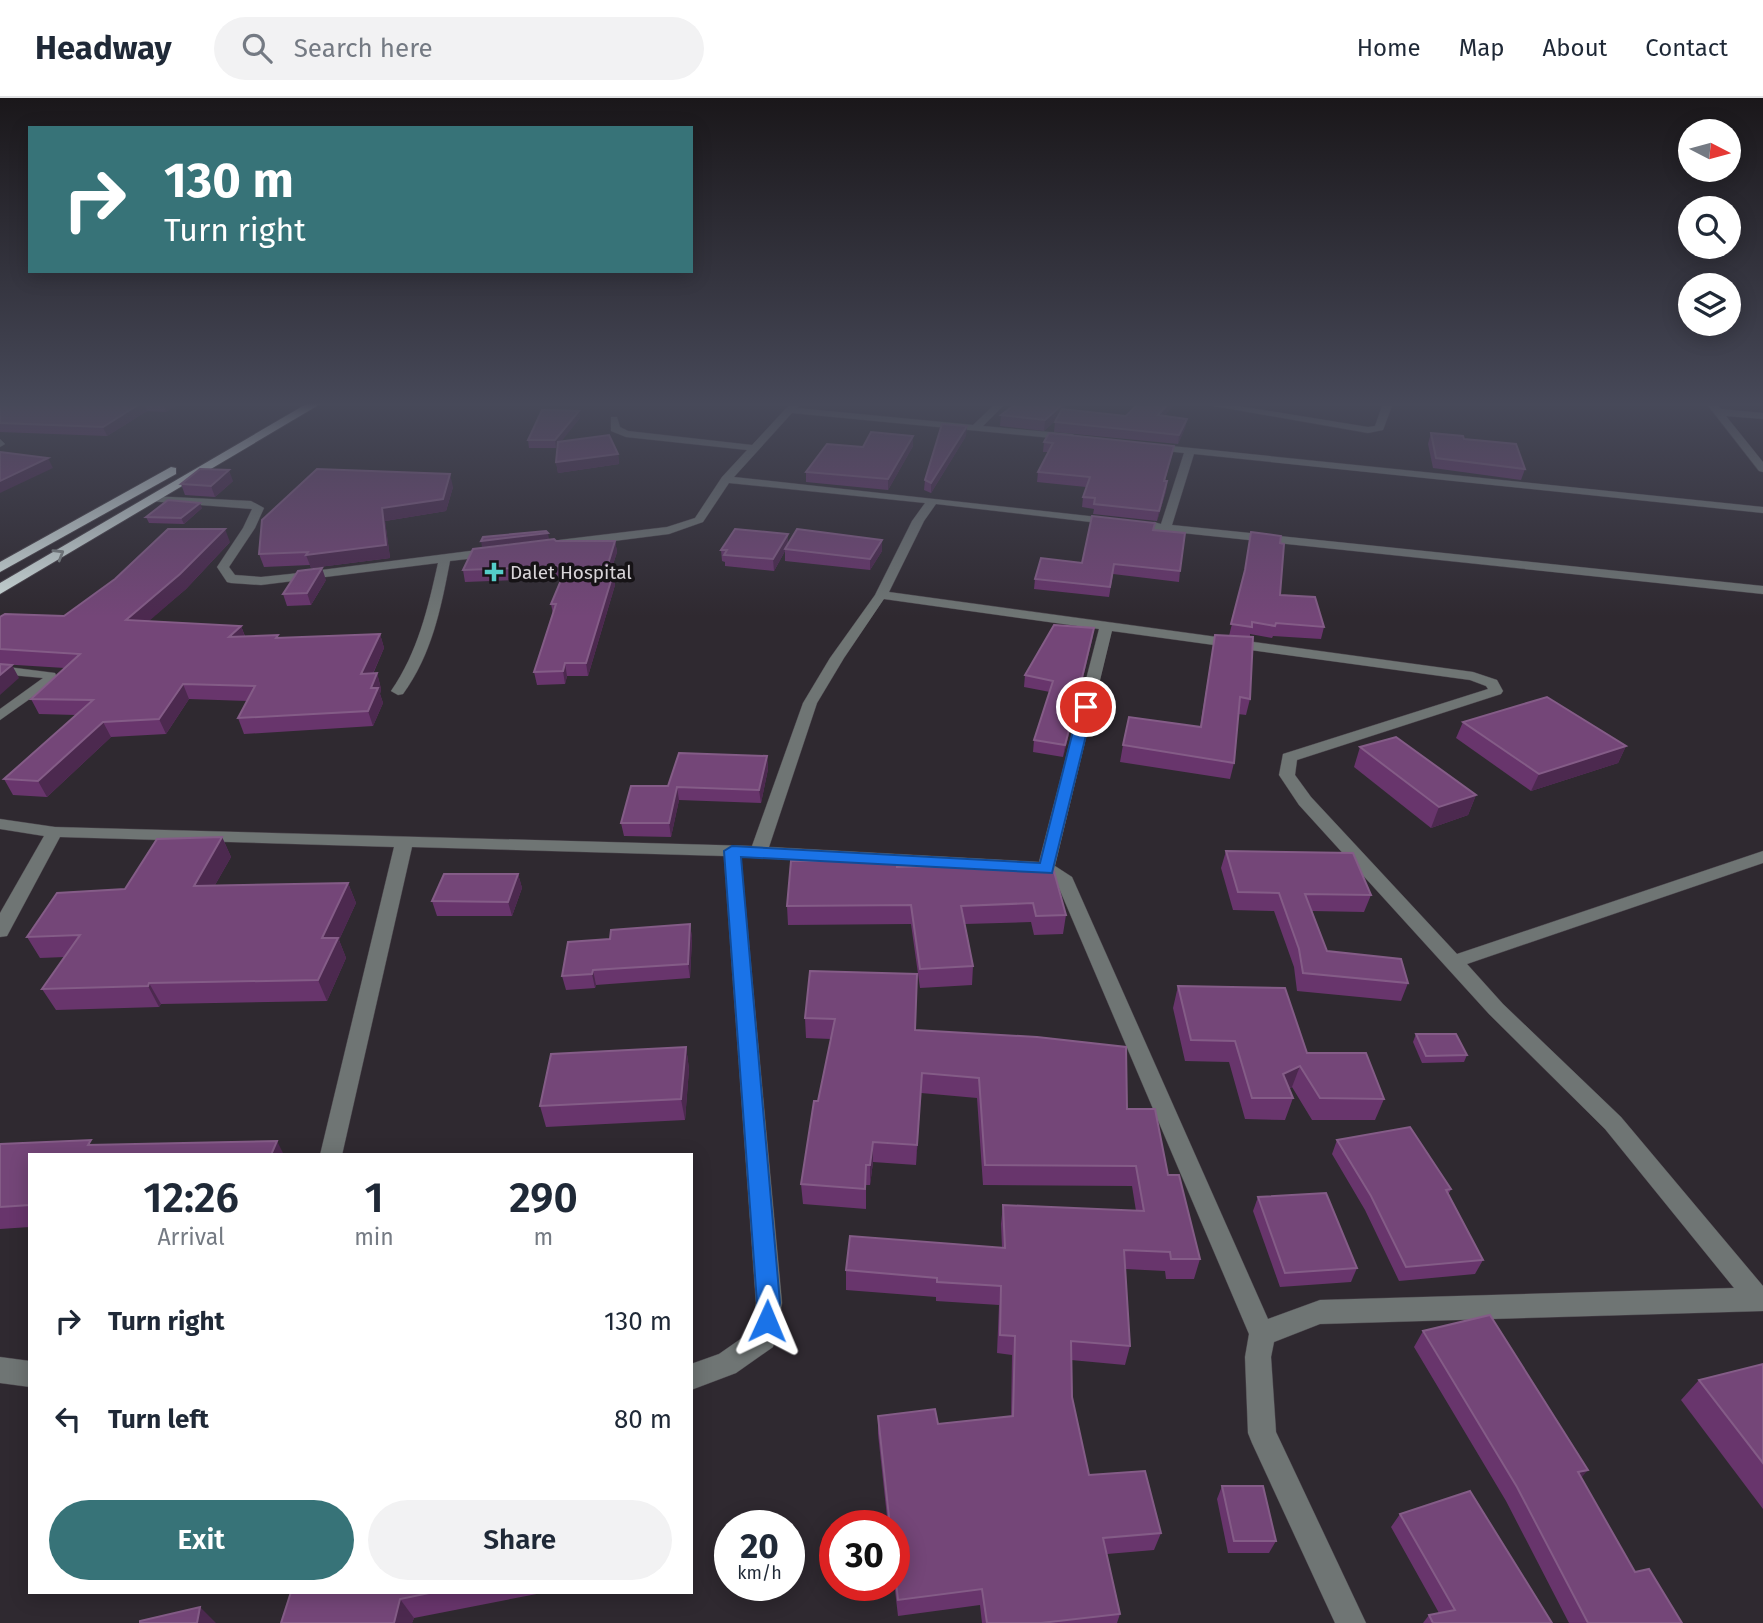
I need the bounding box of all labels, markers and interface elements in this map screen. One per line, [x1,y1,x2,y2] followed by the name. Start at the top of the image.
[214,17,704,80] search box
[35,28,172,68] text: Headway
[238,29,276,67] icon: search
[294,33,433,64] text: Search here
[1357,34,1421,62] text: Home
[1459,34,1505,62] text: Map
[1543,34,1607,62] text: About
[1645,34,1728,62] text: Contact
[1678,119,1741,182] north arrow
[1678,119,1741,336] map controls
[164,151,294,210] text: 130 m
[49,154,140,245] icon: right
[1678,196,1741,259] button: search
[164,211,306,249] text: Turn right
[1678,273,1741,336] button: layers
[51,549,64,562] one-way arrow
[510,561,632,584] place label: Dalet Hospital
[484,562,504,582] marker: Dalet Hospital
[1056,677,1116,737] pin
[1067,688,1105,726] icon: arrive
[143,1173,239,1223] text: 12:26
[364,1173,384,1223] text: 1
[509,1173,578,1223] text: 290
[157,1223,225,1251] text: Arrival
[354,1223,394,1251] text: min
[534,1223,553,1251] text: m
[730,1284,804,1358] position arrow
[49,1302,87,1340] icon: right
[108,1306,225,1337] text: Turn right
[604,1306,672,1337] text: 130 m
[49,1400,87,1438] icon: left
[108,1404,209,1435] text: Turn left
[614,1404,672,1435] text: 80 m
[49,1500,354,1580] button: Exit
[368,1500,672,1580] button: Share
[819,1510,910,1601] speed limit sign: 30
[740,1525,779,1567] text: 20
[737,1562,782,1584] text: km/h

